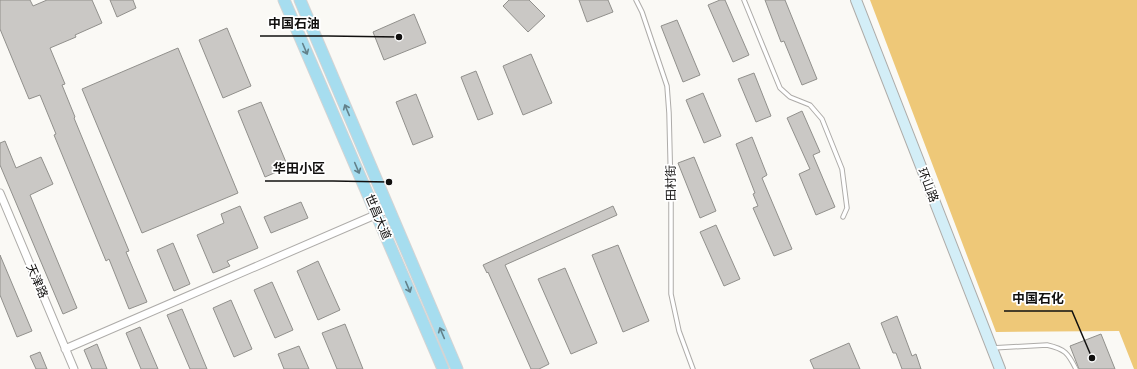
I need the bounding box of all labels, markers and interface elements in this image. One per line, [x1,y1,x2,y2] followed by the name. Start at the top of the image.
[260,11,328,36] callout: 中国石油
[268,15,320,32] text: 中国石油
[302,42,309,54] one-way arrow
[343,105,350,117] one-way arrow
[265,156,333,181] callout: 华田小区
[273,160,325,177] text: 华田小区
[353,161,361,173] one-way arrow
[663,165,679,201] street label: 田村街
[914,165,942,205] street label: 环山路
[361,192,395,242] street label: 世昌大道
[23,261,51,301] street label: 天津路
[404,281,412,293] one-way arrow
[1004,286,1072,311] callout: 中国石化
[1012,290,1064,307] text: 中国石化
[438,328,445,340] one-way arrow

